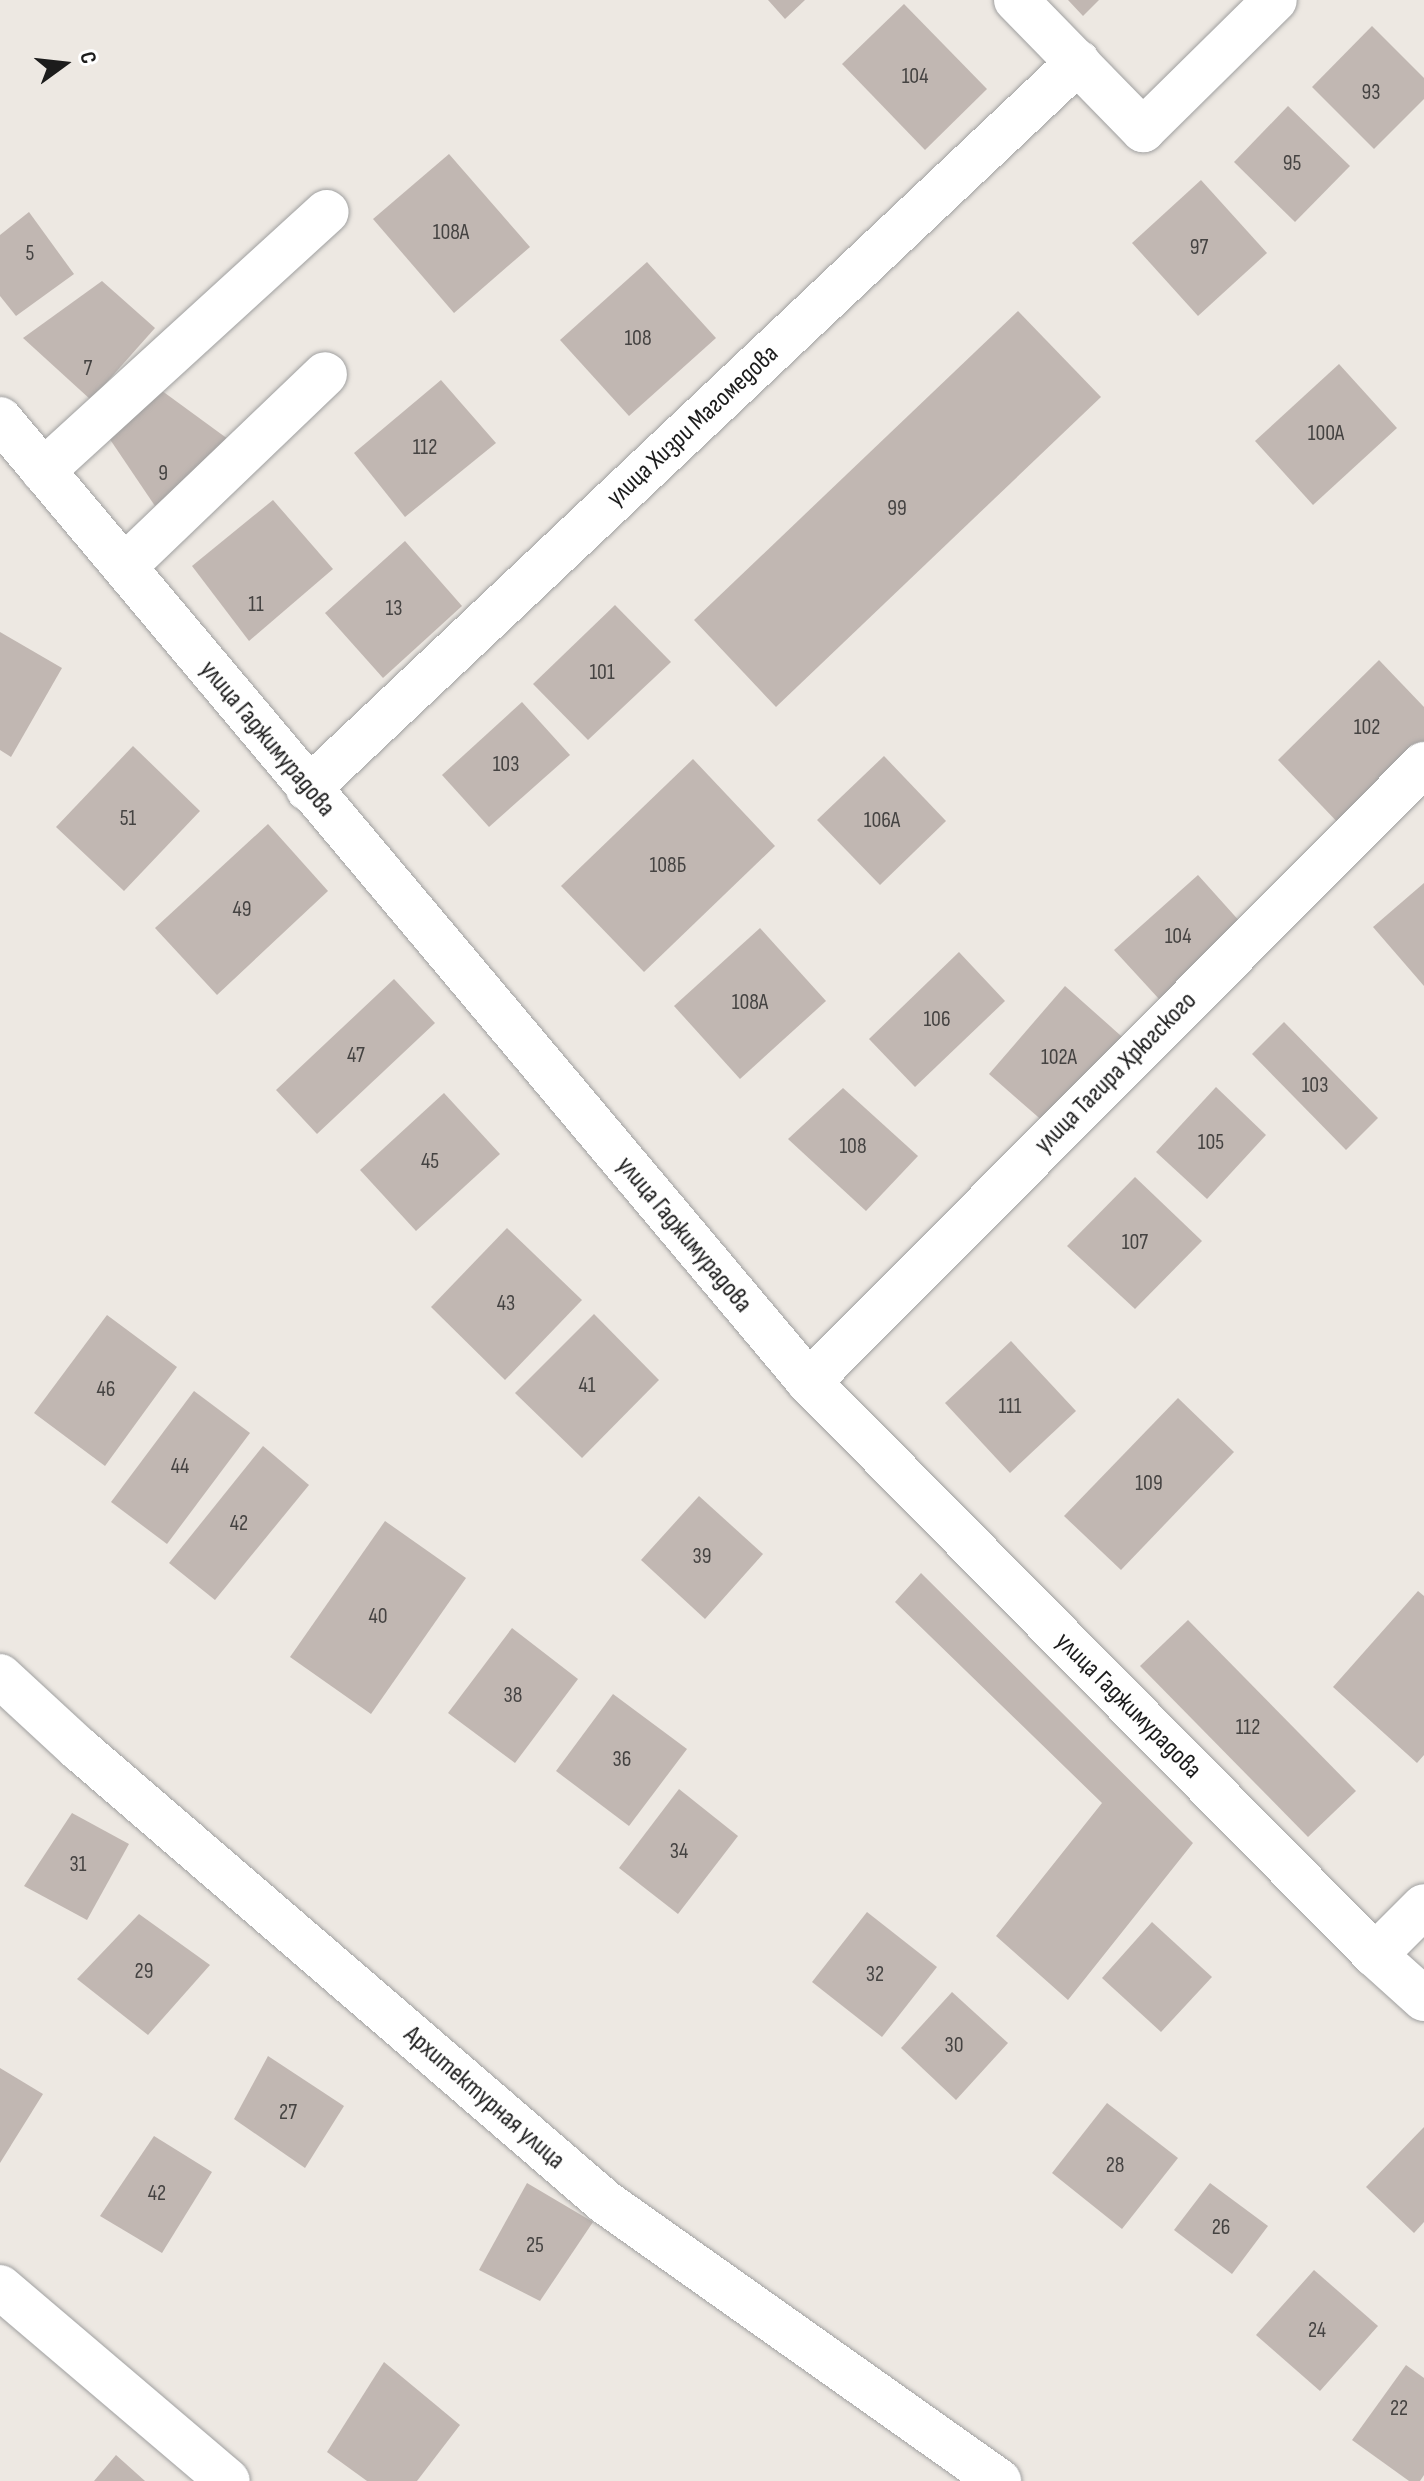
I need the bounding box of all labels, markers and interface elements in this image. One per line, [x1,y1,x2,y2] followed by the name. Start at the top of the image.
[24,24,104,104] north arrow
[73,49,102,67] text: С
[902,64,928,90] house number: 104
[1362,80,1380,106] house number: 93
[1283,151,1301,177] house number: 95
[433,220,469,246] house number: 108А
[1190,235,1208,261] house number: 97
[26,241,34,267] house number: 5
[624,326,652,352] house number: 108
[601,339,785,513] street label: улица Хизри Магомедова
[84,356,92,382] house number: 7
[1308,421,1344,447] house number: 100А
[413,435,437,461] house number: 112
[158,461,168,487] house number: 9
[887,496,907,522] house number: 99
[248,592,264,618] house number: 11
[386,596,402,622] house number: 13
[193,655,341,823] street label: улица Гаджимурадова
[589,660,615,686] house number: 101
[1354,715,1380,741] house number: 102
[493,752,519,778] house number: 103
[120,806,136,832] house number: 51
[864,808,900,834] house number: 106А
[650,853,686,879] house number: 108Б
[233,897,251,923] house number: 49
[1165,924,1191,950] house number: 104
[1029,986,1203,1160] street label: улица Тагира Хрюгского
[732,990,768,1016] house number: 108А
[923,1007,951,1033] house number: 106
[347,1043,365,1069] house number: 47
[1041,1045,1077,1071] house number: 102А
[1302,1073,1328,1099] house number: 103
[1198,1130,1224,1156] house number: 105
[839,1134,867,1160] house number: 108
[421,1149,439,1175] house number: 45
[610,1151,758,1319] street label: улица Гаджимурадова
[1122,1230,1148,1256] house number: 107
[497,1291,515,1317] house number: 43
[579,1373,595,1399] house number: 41
[97,1377,115,1403] house number: 46
[998,1394,1022,1420] house number: 111
[171,1454,189,1480] house number: 44
[1135,1471,1163,1497] house number: 109
[230,1511,248,1537] house number: 42
[693,1544,711,1570] house number: 39
[368,1604,388,1630] house number: 40
[1048,1626,1208,1786] street label: улица Гаджимурадова
[504,1683,522,1709] house number: 38
[1236,1715,1260,1741] house number: 112
[613,1747,631,1773] house number: 36
[670,1839,688,1865] house number: 34
[70,1852,86,1878] house number: 31
[135,1959,153,1985] house number: 29
[866,1962,884,1988] house number: 32
[397,2020,571,2176] street label: Архитектурная улица
[944,2033,964,2059] house number: 30
[279,2100,297,2126] house number: 27
[1106,2153,1124,2179] house number: 28
[148,2181,166,2207] house number: 42
[1212,2215,1230,2241] house number: 26
[526,2233,544,2259] house number: 25
[1308,2318,1326,2344] house number: 24
[1390,2396,1408,2422] house number: 22

